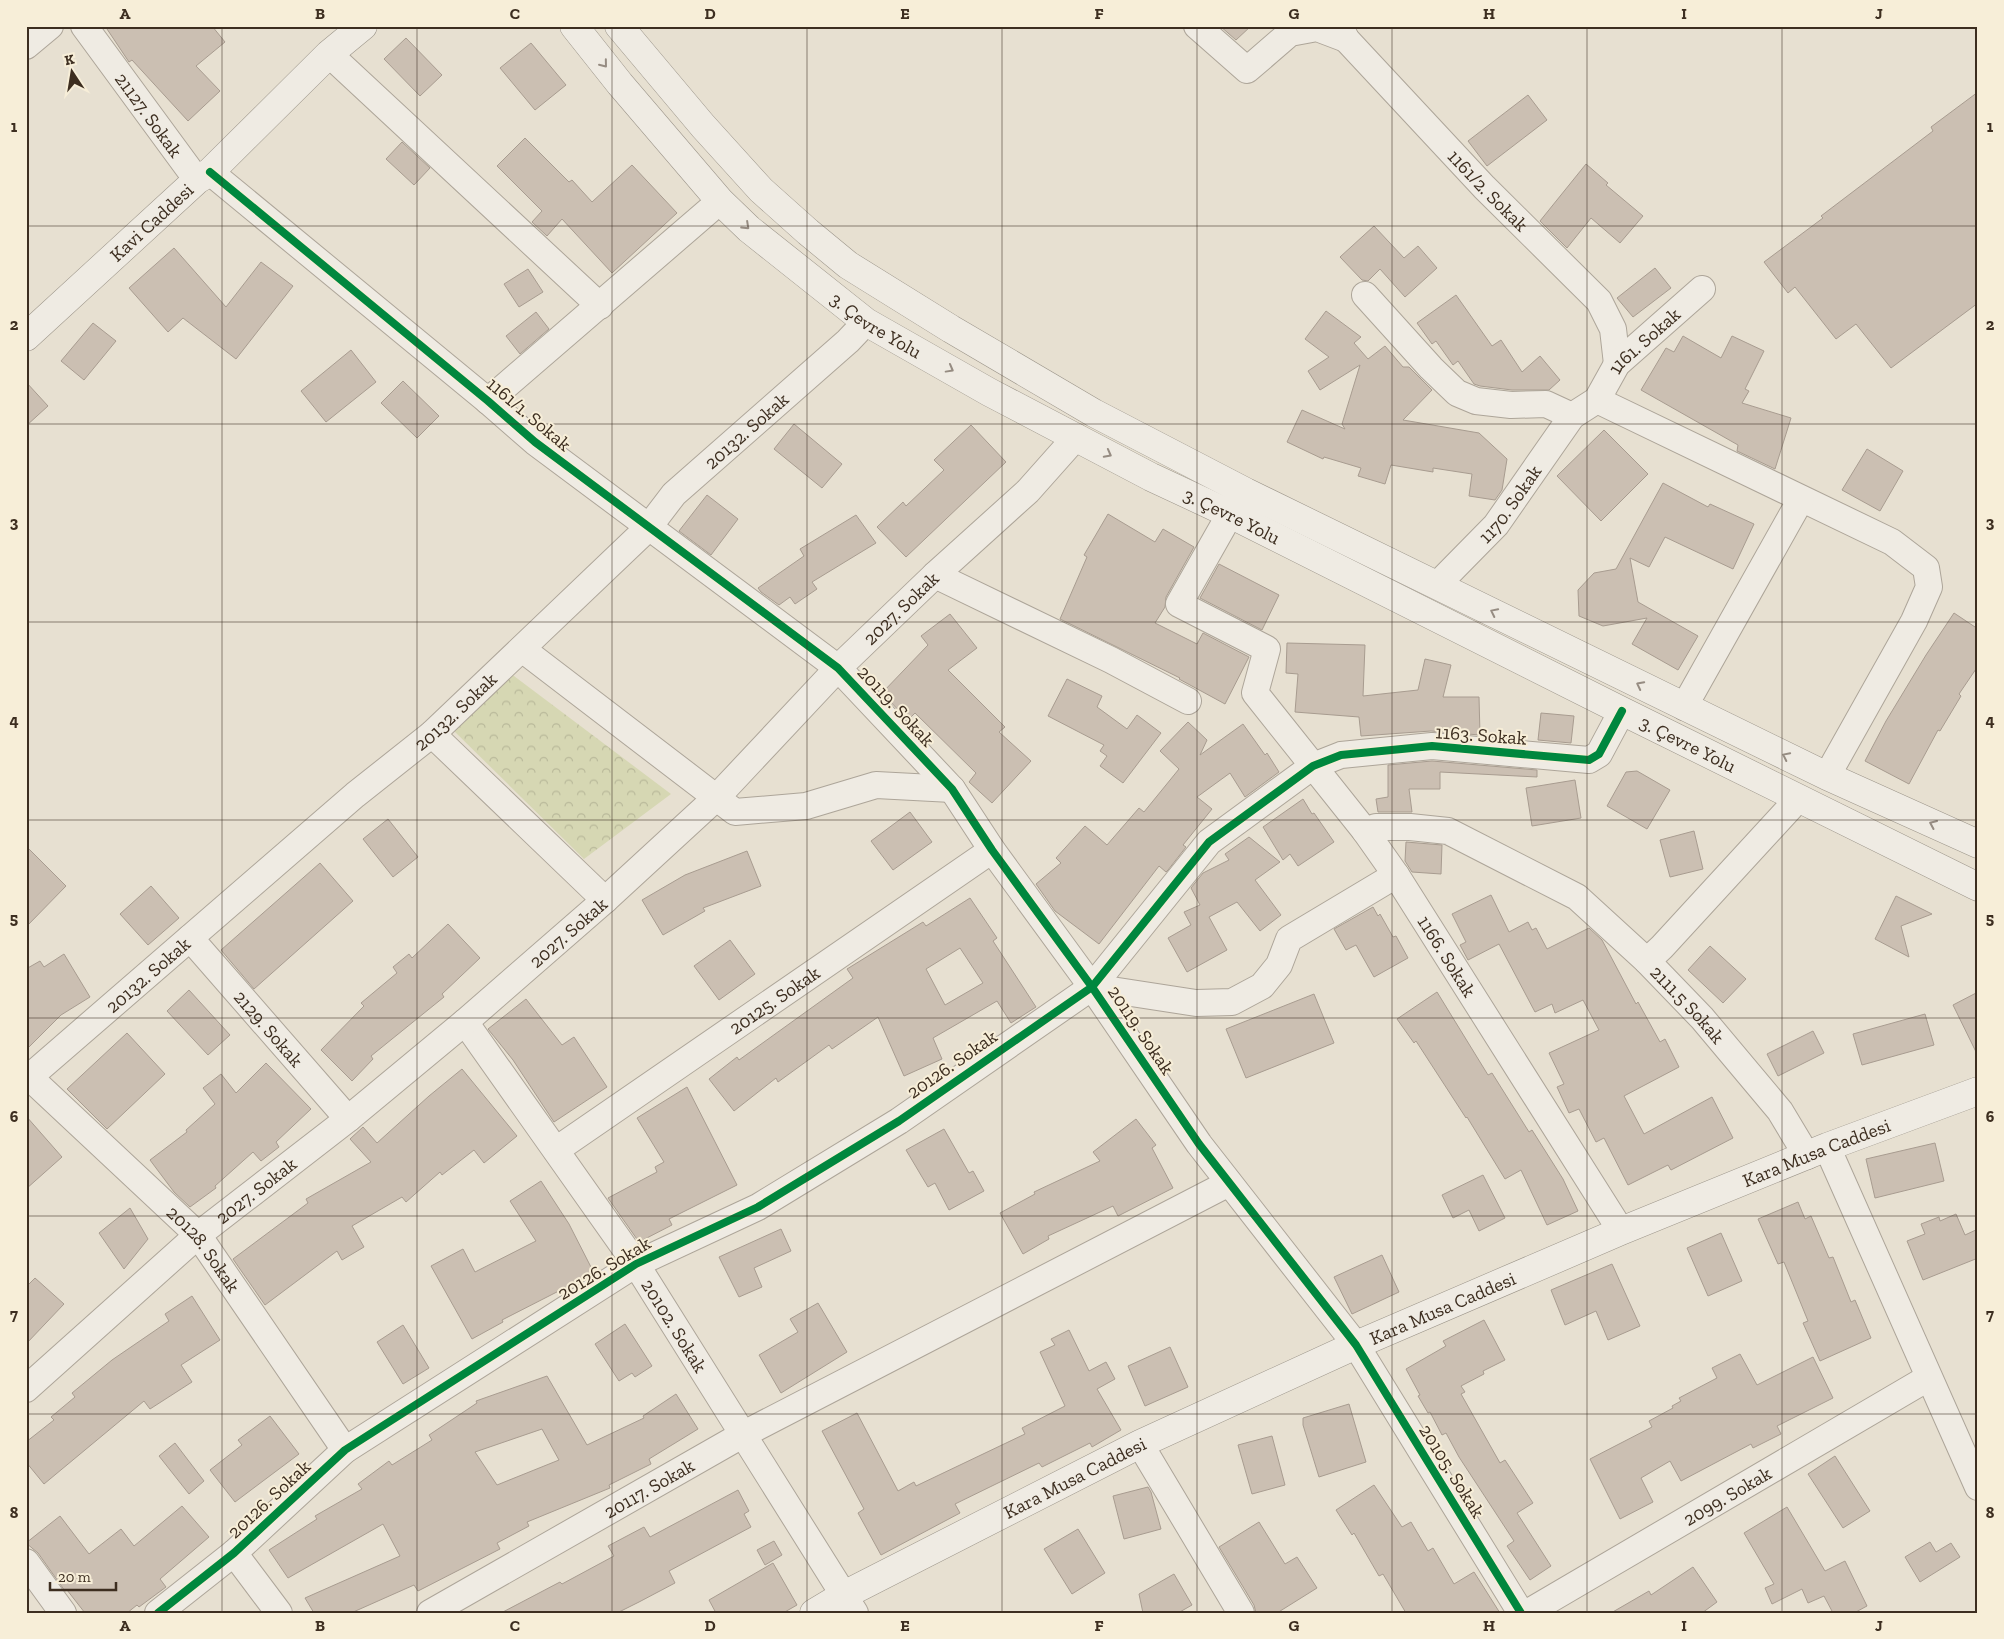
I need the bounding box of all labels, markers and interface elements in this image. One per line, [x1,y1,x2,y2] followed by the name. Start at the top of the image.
[120,4,131,23] text: A
[315,4,325,23] text: B
[510,4,520,23] text: C
[704,4,716,23] text: D
[900,4,910,23] text: E
[1094,4,1104,23] text: F
[1289,4,1300,23] text: G
[1483,4,1495,23] text: H
[1681,4,1687,23] text: I
[1875,4,1883,23] text: J
[48,48,98,98] north arrow
[63,50,76,69] text: K
[599,58,607,67] one-way arrow
[110,68,188,162] street label: 21127. Sokak
[11,117,18,136] text: 1
[1987,117,1994,136] text: 1
[1443,145,1533,236] street label: 1161/2. Sokak
[105,178,198,266] street label: Kavi Caddesi
[740,220,749,229] one-way arrow
[826,287,926,363] street label: 3. Çevre Yolu
[1603,302,1685,378] street label: 1161. Sokak
[10,315,19,334] text: 2
[1986,315,1995,334] text: 2
[944,363,953,373] one-way arrow
[482,372,576,456] street label: 1161/1. Sokak
[699,387,793,474] street label: 20132. Sokak
[1103,448,1112,458] one-way arrow
[1474,460,1546,548] street label: 1170. Sokak
[1180,483,1284,549] street label: 3. Çevre Yolu
[10,513,19,532] text: 3
[1986,513,1995,532] text: 3
[858,566,943,649] street label: 2027. Sokak
[1491,608,1500,618] one-way arrow
[853,661,939,751] street label: 20119. Sokak
[409,667,501,755] street label: 20132. Sokak
[1636,681,1645,691] one-way arrow
[1636,710,1740,777] street label: 3. Çevre Yolu
[9,711,19,730] text: 4
[1985,711,1995,730] text: 4
[1435,720,1527,750] street label: 1163. Sokak
[1782,752,1791,762] one-way arrow
[1929,820,1938,830] one-way arrow
[524,892,612,972] street label: 2027. Sokak
[10,909,18,928] text: 5
[1986,909,1994,928] text: 5
[1413,911,1481,1001] street label: 1166. Sokak
[101,932,195,1017] street label: 20132. Sokak
[1646,960,1730,1048] street label: 2111.5 Sokak
[725,961,824,1039] street label: 20125. Sokak
[1103,981,1179,1079] street label: 20119. Sokak
[229,985,309,1072] street label: 2129. Sokak
[902,1024,1002,1103] street label: 20126. Sokak
[10,1107,19,1126] text: 6
[1986,1107,1995,1126] text: 6
[1739,1113,1893,1192] street label: Kara Musa Caddesi
[211,1152,301,1229] street label: 2027. Sokak
[162,1201,245,1297] street label: 20128. Sokak
[553,1231,655,1305] street label: 20126. Sokak
[1366,1266,1519,1349] street label: Kara Musa Caddesi
[637,1275,713,1377] street label: 20102. Sokak
[10,1305,18,1324] text: 7
[1986,1305,1994,1324] text: 7
[1414,1420,1490,1522] street label: 20105. Sokak
[1000,1431,1149,1523] street label: Kara Musa Caddesi
[600,1453,698,1523] street label: 20117. Sokak
[223,1455,315,1543] street label: 20126. Sokak
[1679,1461,1775,1530] street label: 2099. Sokak
[10,1503,19,1522] text: 8
[1986,1503,1995,1522] text: 8
[50,1559,116,1591] scale bar
[58,1568,91,1586] text: 20 m
[120,1616,131,1635] text: A
[315,1616,325,1635] text: B
[510,1616,520,1635] text: C
[704,1616,716,1635] text: D
[900,1616,910,1635] text: E
[1094,1616,1104,1635] text: F
[1289,1616,1300,1635] text: G
[1483,1616,1495,1635] text: H
[1681,1616,1687,1635] text: I
[1875,1616,1883,1635] text: J

